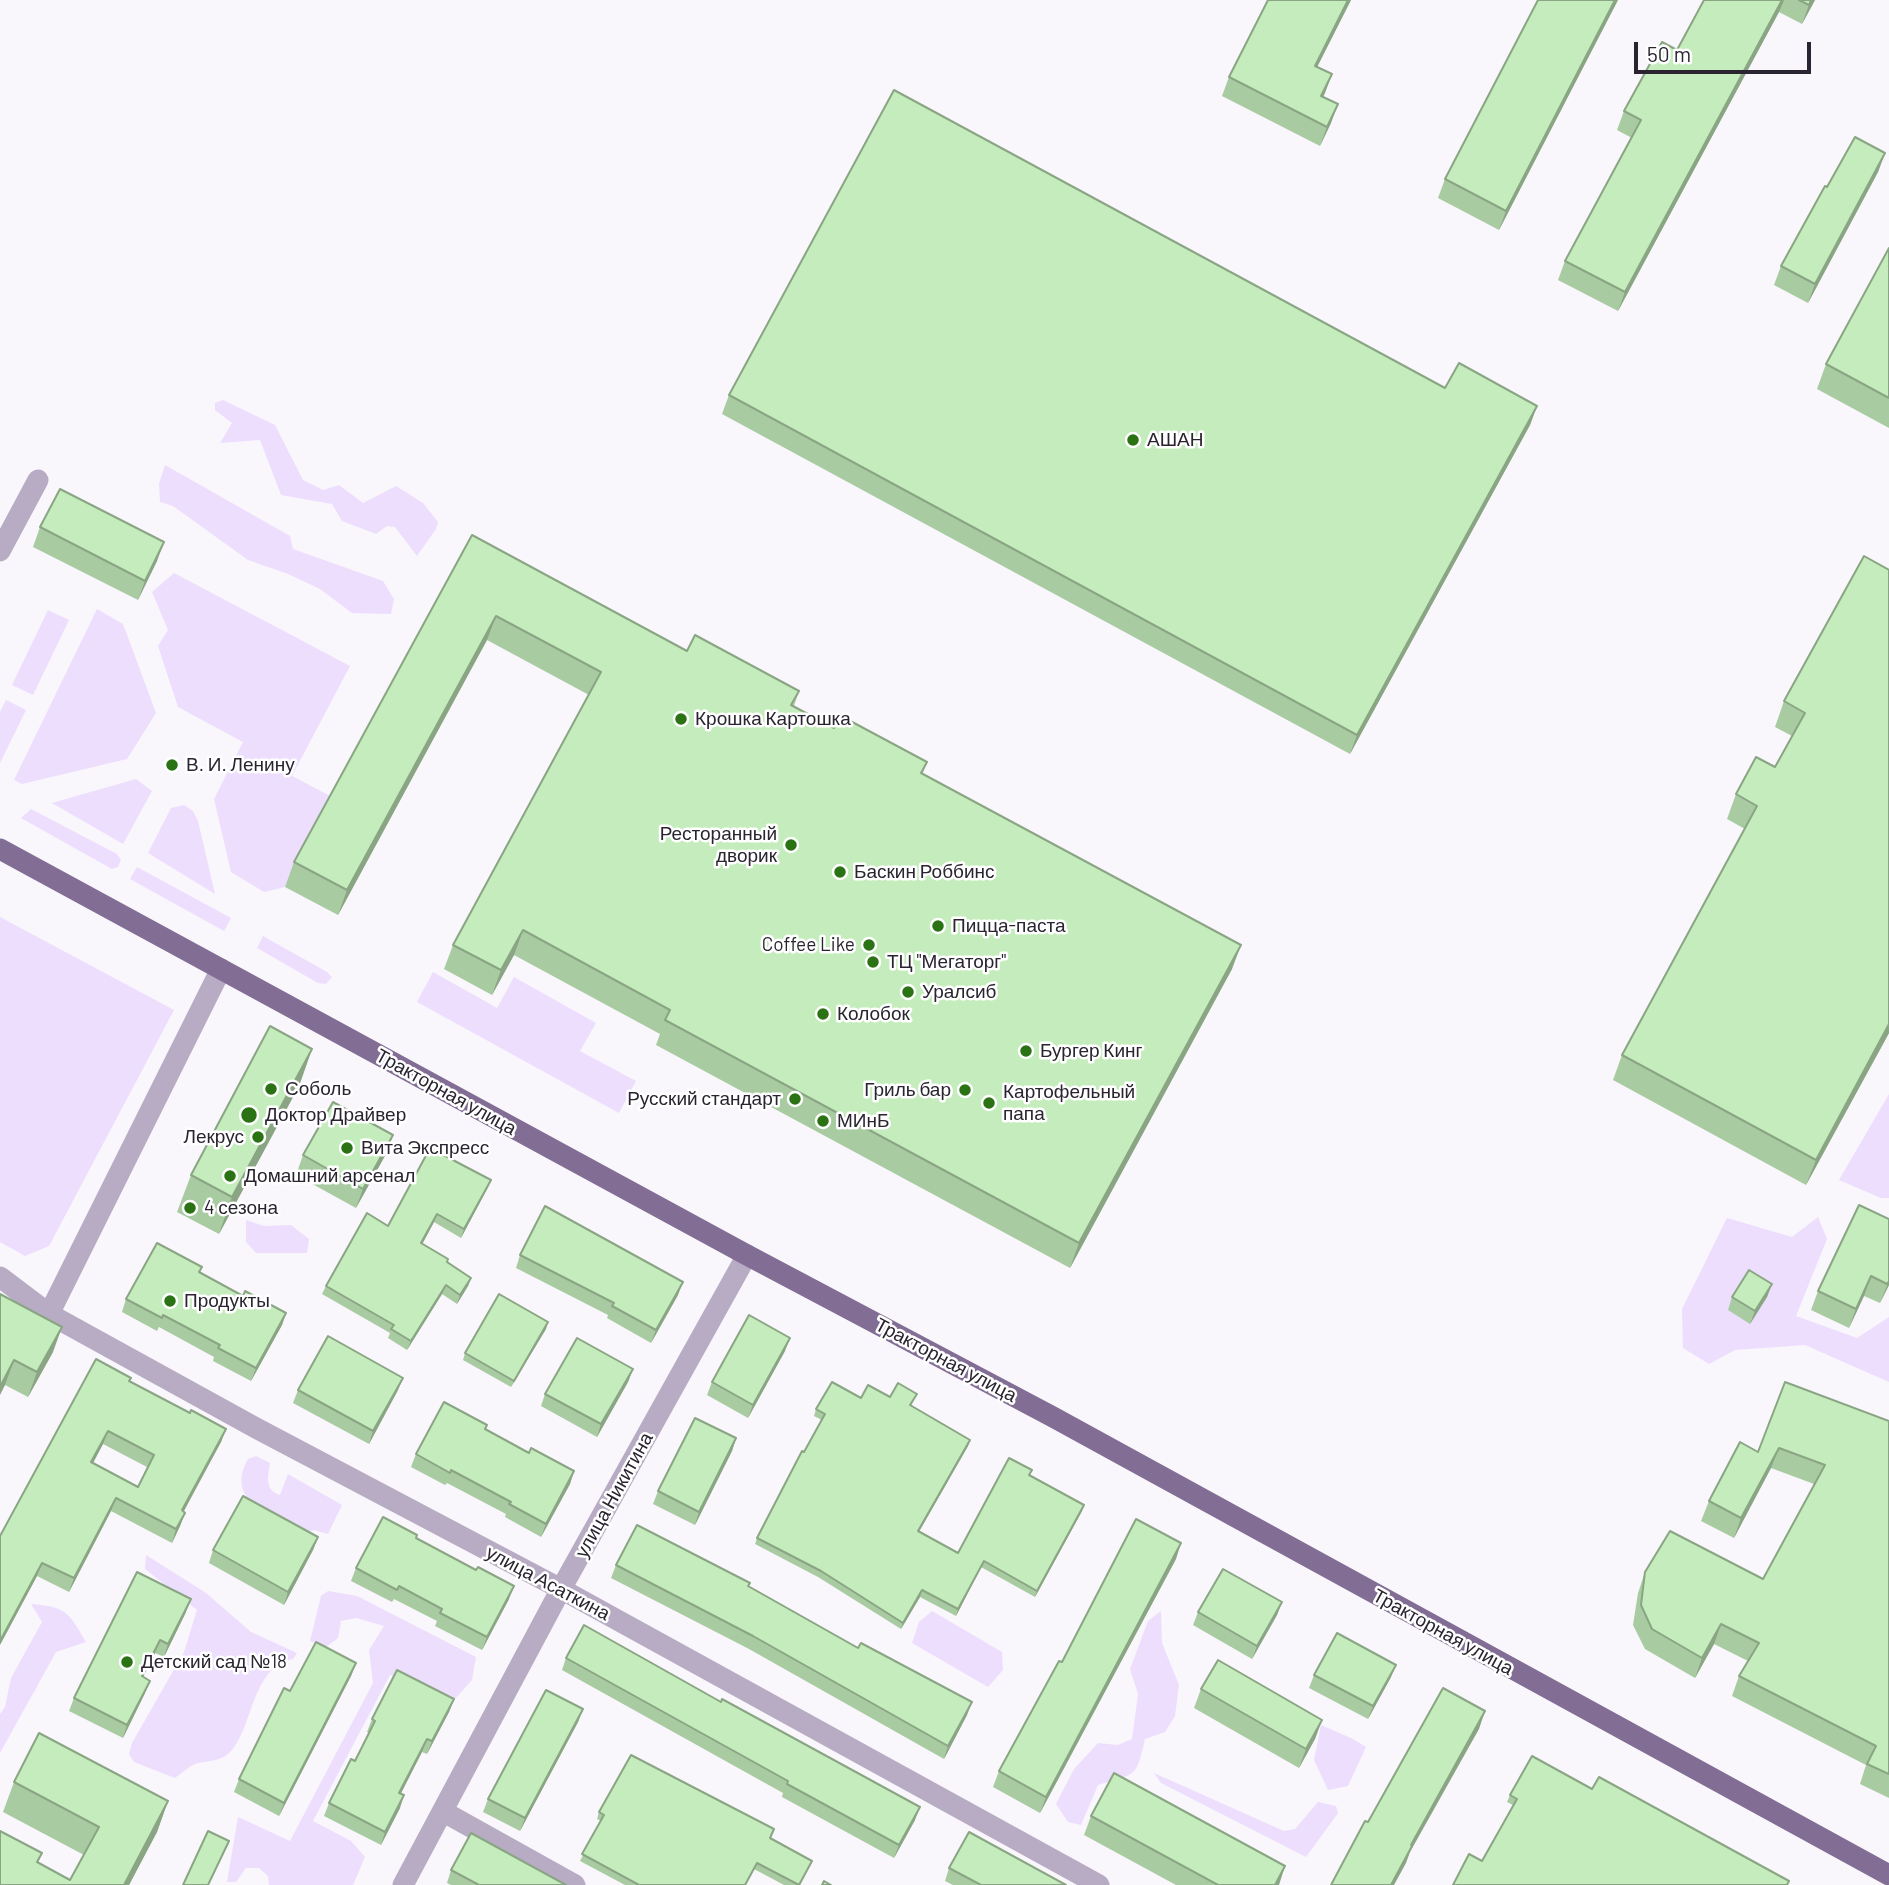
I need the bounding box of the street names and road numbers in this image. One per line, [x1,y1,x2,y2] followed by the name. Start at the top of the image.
[372,1044,520,1140] street label: Тракторная улица
[871,1313,1021,1407] street label: Тракторная улица
[570,1428,658,1562] street label: улица Никитина
[482,1541,614,1625] street label: улица Асаткина
[1369,1584,1517,1680] street label: Тракторная улица

